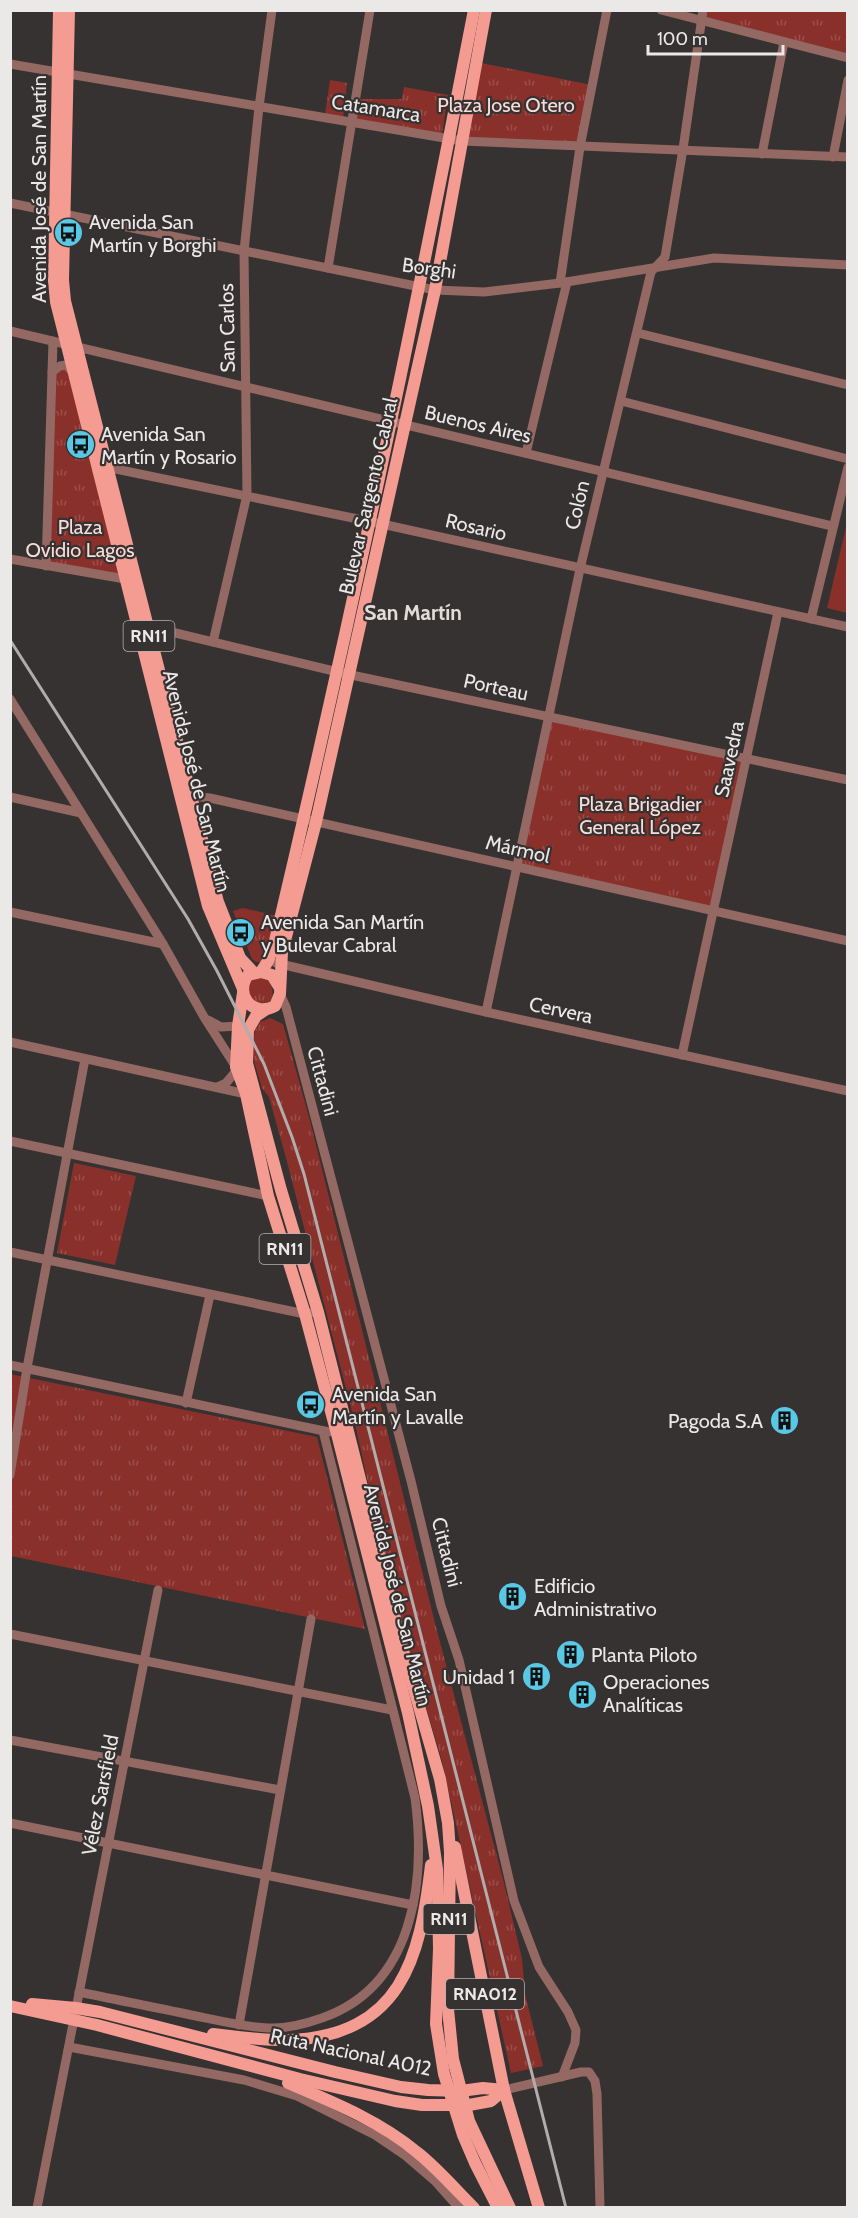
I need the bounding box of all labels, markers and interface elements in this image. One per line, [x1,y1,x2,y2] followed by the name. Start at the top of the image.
[648,18,783,56] scale bar
[657,28,708,50] text: 100 m
[27,75,51,303] street label: Avenida José de San Martín
[330,89,423,127] street label: Catamarca
[437,93,575,117] park label: Plaza Jose Otero
[89,210,216,257] place label: Avenida San Martín y Borghi
[52,217,84,249] bus stop icon: Avenida San Martín y Borghi
[400,252,458,284] street label: Borghi
[214,283,240,373] street label: San Carlos
[334,395,402,597] street label: Bulevar Sargento Cabral
[422,400,534,448] street label: Buenos Aires
[101,422,236,469] place label: Avenida San Martín y Rosario
[64,429,96,461] bus stop icon: Avenida San Martín y Rosario
[560,478,594,532] street label: Colón
[443,508,509,546] street label: Rosario
[25,515,135,562] park label: Plaza Ovidio Lagos
[364,600,462,625] district label: San Martín
[124,621,174,651] road number: RN11
[158,667,236,895] street label: Avenida José de San Martín
[461,668,531,706] street label: Porteau
[709,718,749,799] street label: Saavedra
[578,792,702,839] park label: Plaza Brigadier General López
[483,830,553,868] street label: Mármol
[261,910,424,957] place label: Avenida San Martín y Bulevar Cabral
[224,917,256,949] bus stop icon: Avenida San Martín y Bulevar Cabral
[527,992,595,1029] street label: Cervera
[302,1044,344,1118] street label: Cittadini
[260,1234,310,1264] road number: RN11
[332,1382,463,1429] place label: Avenida San Martín y Lavalle
[295,1389,327,1421] bus stop icon: Avenida San Martín y Lavalle
[768,1405,800,1437] building icon: Pagoda S.A
[668,1409,764,1433] place label: Pagoda S.A
[359,1481,437,1709] street label: Avenida José de San Martín
[427,1515,467,1589] street label: Cittadini
[534,1574,657,1621] place label: Edificio Administrativo
[497,1581,529,1613] building icon: Edificio Administrativo
[554,1639,586,1671] building icon: Planta Piloto
[591,1643,697,1667] place label: Planta Piloto
[520,1661,552,1693] building icon: Unidad 1
[443,1665,515,1689] place label: Unidad 1
[603,1670,709,1717] place label: Operaciones Analíticas
[566,1678,598,1710] building icon: Operaciones Analíticas
[77,1732,123,1858] street label: Vélez Sarsfield
[424,1904,474,1934] road number: RN11
[446,1979,524,2009] road number: RNA012
[268,2023,434,2081] street label: Ruta Nacional A012

